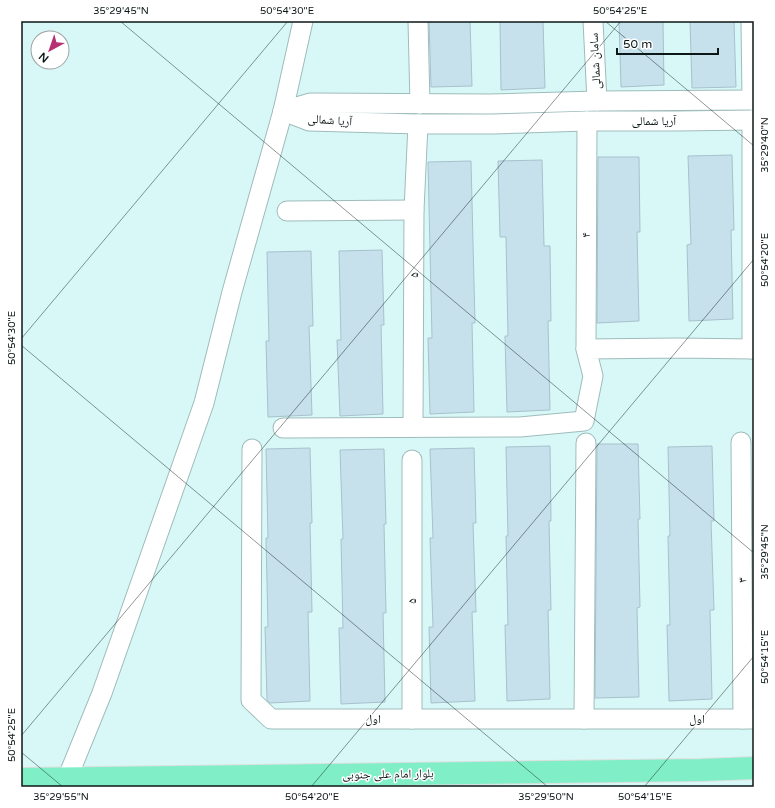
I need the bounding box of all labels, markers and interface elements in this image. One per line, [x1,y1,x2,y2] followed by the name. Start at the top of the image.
[93,5,149,17] text: 35°29'45"N
[260,5,314,17] text: 50°54'30"E
[593,5,647,17] text: 50°54'25"E
[30,30,70,70] north arrow
[617,30,718,56] scale bar
[587,32,603,89] street label: سامان شمالی
[623,37,652,51] text: 50 m
[36,49,51,65] text: N
[307,111,354,129] street label: آریا شمالی
[632,114,677,128] street label: آریا شمالی
[759,117,771,173] text: 35°29'40"N
[579,232,593,238] street label: ۴
[759,233,771,287] text: 50°54'20"E
[407,272,421,278] street label: ۵
[6,311,18,365] text: 50°54'30"E
[759,524,771,580] text: 35°29'45"N
[735,577,749,583] street label: ۳
[405,598,419,604] street label: ۵
[759,630,771,684] text: 50°54'15"E
[6,708,18,762] text: 50°54'25"E
[365,712,381,726] street label: اول
[689,712,705,726] street label: اول
[342,766,434,783] street label: بلوار امام علی جنوبی
[33,791,89,803] text: 35°29'55"N
[285,791,339,803] text: 50°54'20"E
[518,791,574,803] text: 35°29'50"N
[618,791,672,803] text: 50°54'15"E

